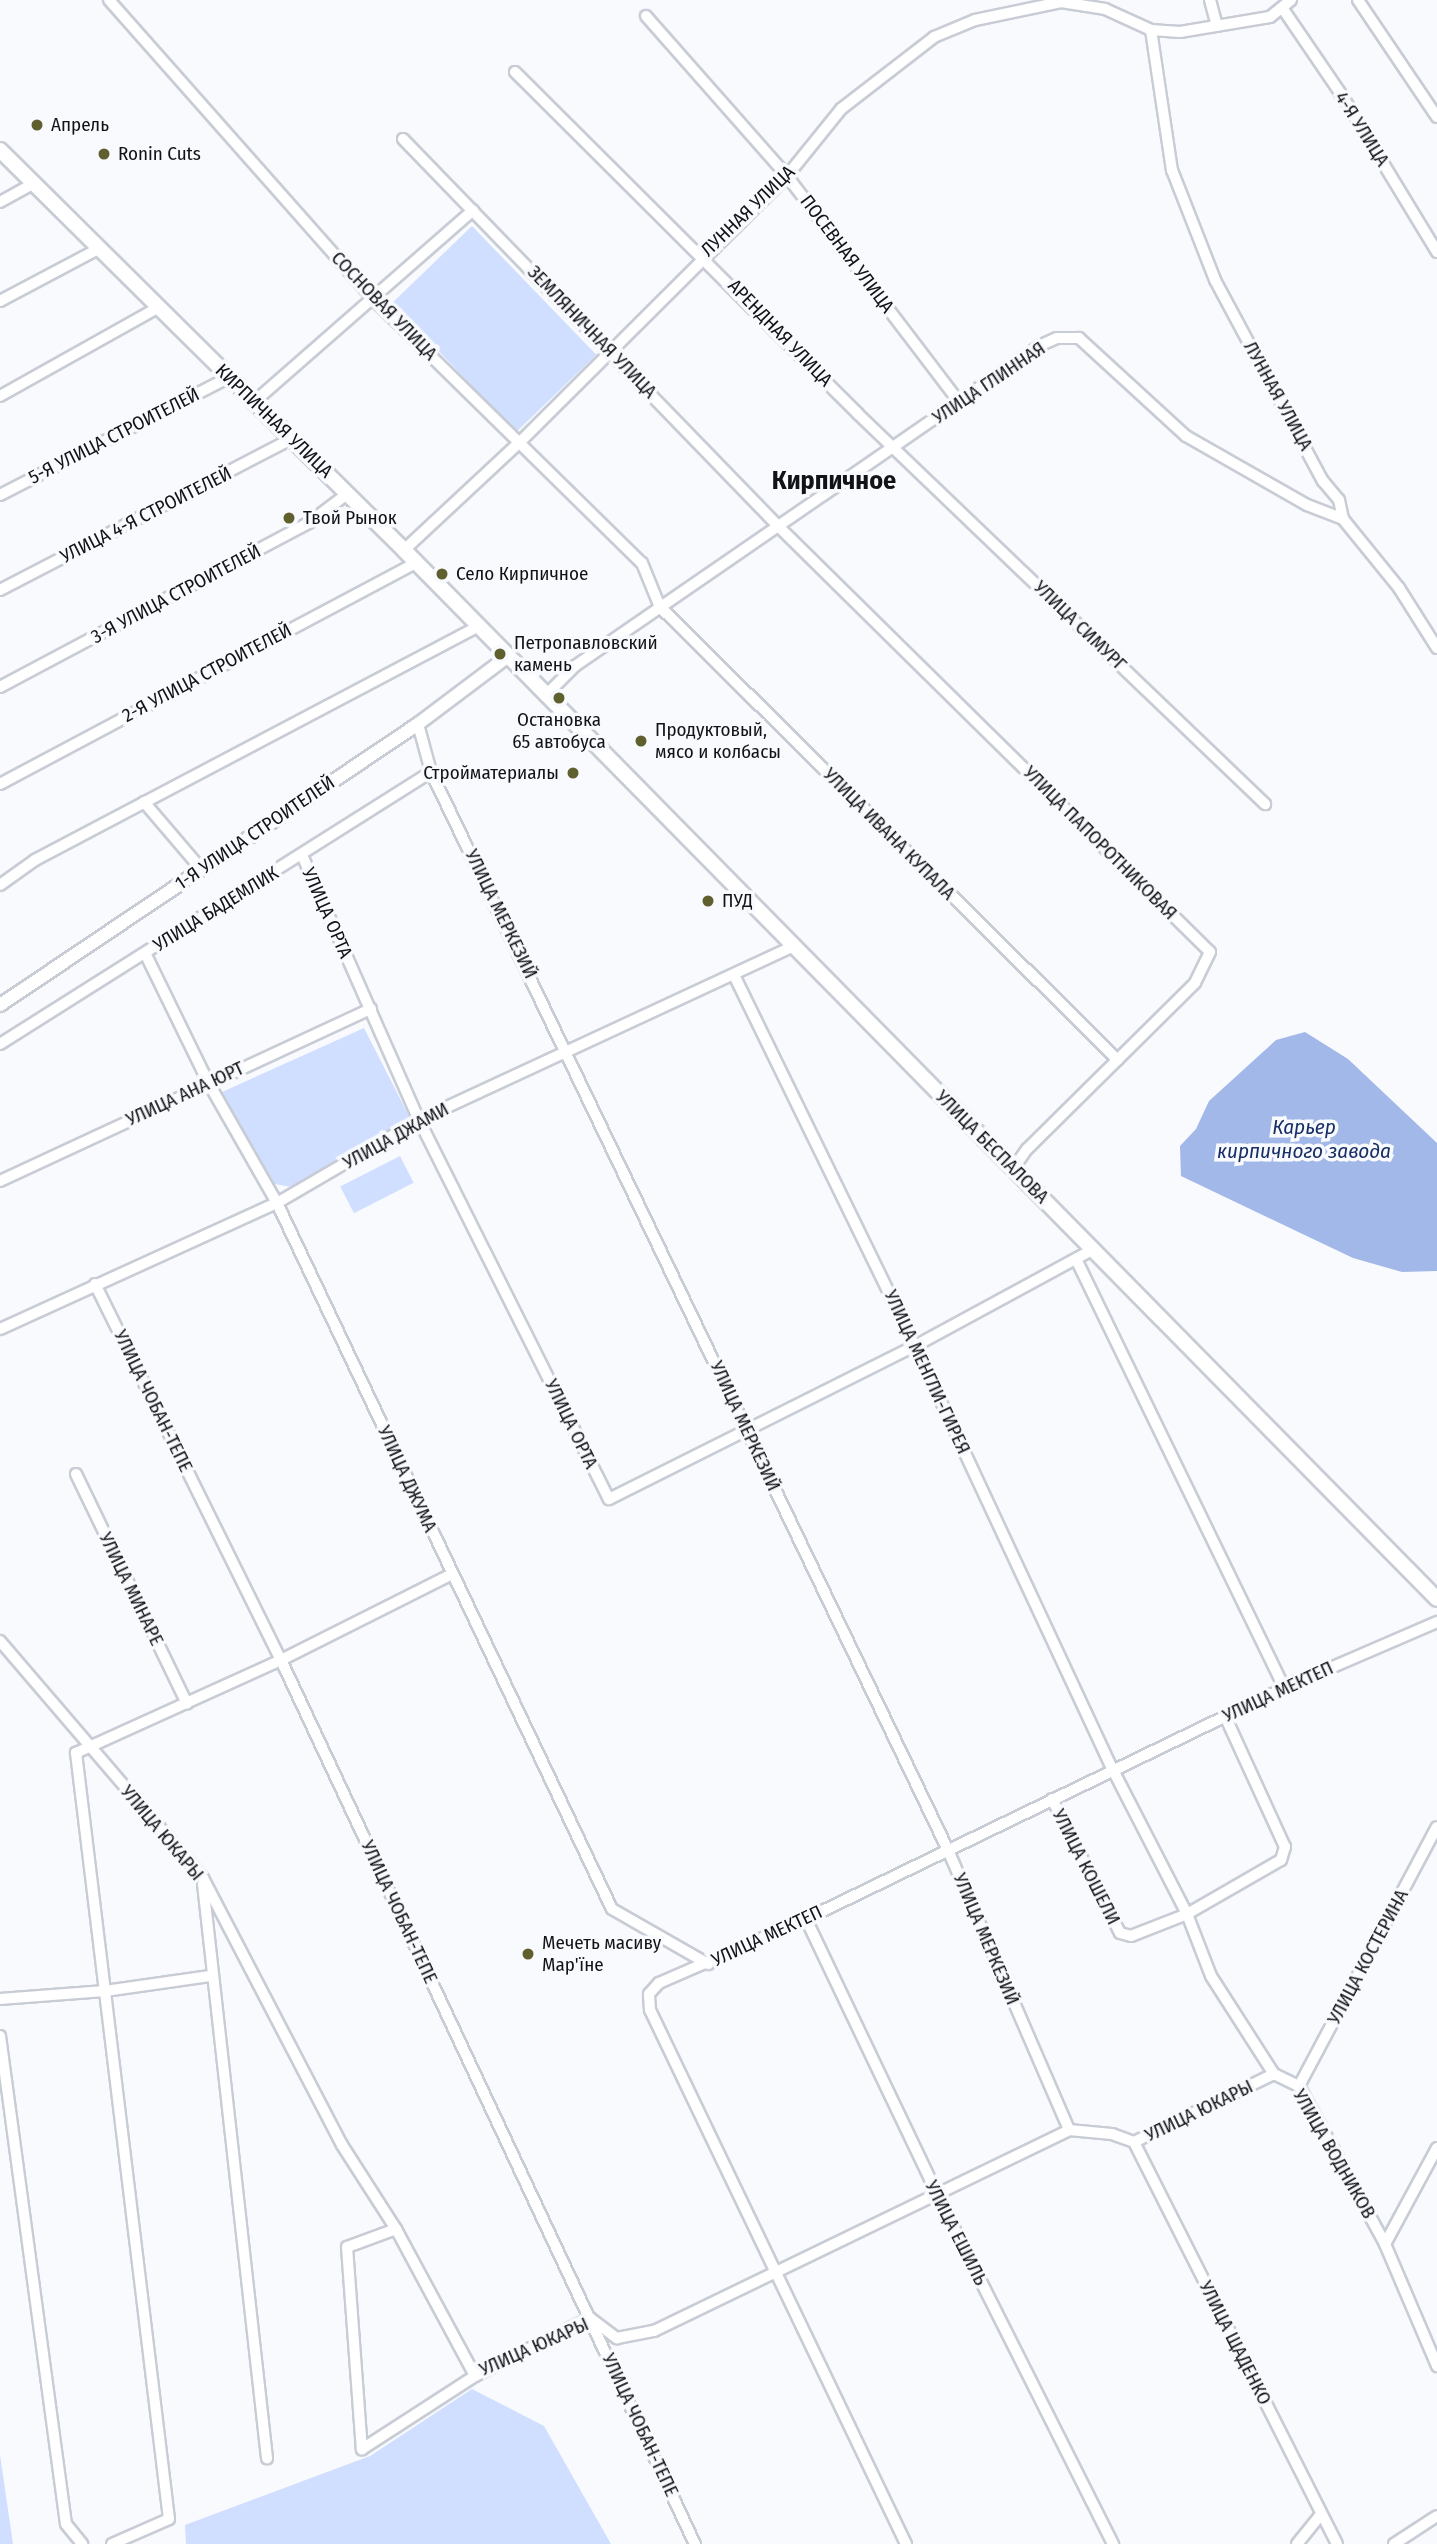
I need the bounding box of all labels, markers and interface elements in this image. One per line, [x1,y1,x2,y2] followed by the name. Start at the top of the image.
[1330,87,1394,171] street label: 4-Я УЛИЦА
[51,114,109,136] place label: Апрель
[29,117,45,133] marker: Апрель
[118,143,201,165] place label: Ronin Cuts
[96,146,112,162] marker: Ronin Cuts
[696,161,800,261] street label: ЛУННАЯ УЛИЦА
[795,191,899,317] street label: ПОСЕВНАЯ УЛИЦА
[326,247,442,365] street label: СОСНОВАЯ УЛИЦА
[523,261,661,403] street label: ЗЕМЛЯНИЧНАЯ УЛИЦА
[723,275,837,391] street label: АРЕНДНАЯ УЛИЦА
[928,337,1050,429] street label: УЛИЦА ГЛИННАЯ
[1239,337,1317,455] street label: ЛУННАЯ УЛИЦА
[211,359,337,483] street label: КИРПИЧНАЯ УЛИЦА
[25,383,203,489] street label: 5-Я УЛИЦА СТРОИТЕЛЕЙ
[57,462,235,568] street label: УЛИЦА 4-Я СТРОИТЕЛЕЙ
[772,465,896,497] district label: Кирпичное
[303,507,397,529] place label: Твой Рынок
[281,510,297,526] marker: Твой Рынок
[87,540,265,648] street label: 3-Я УЛИЦА СТРОИТЕЛЕЙ
[456,563,588,585] place label: Село Кирпичное
[434,566,450,582] marker: Село Кирпичное
[1029,576,1131,676] street label: УЛИЦА СИМУРГ
[118,619,296,727] street label: 2-Я УЛИЦА СТРОИТЕЛЕЙ
[514,632,658,676] place label: Петропавловский камень
[492,646,508,662] marker: Петропавловский камень
[551,690,567,706] marker: Остановка 65 автобуса
[512,709,606,753] place label: Остановка 65 автобуса
[655,719,781,763] place label: Продуктовый, мясо и колбасы
[633,733,649,749] marker: Продуктовый, мясо и колбасы
[1018,761,1182,925] street label: УЛИЦА ПАПОРОТНИКОВАЯ
[423,762,559,784] place label: Стройматериалы
[818,763,960,905] street label: УЛИЦА ИВАНА КУПАЛА
[565,765,581,781] marker: Стройматериалы
[171,771,339,895] street label: 1-Я УЛИЦА СТРОИТЕЛЕЙ
[460,846,542,982] street label: УЛИЦА МЕРКЕЗИЙ
[149,861,283,957] street label: УЛИЦА БАДЕМЛИК
[297,864,357,962] street label: УЛИЦА ОРТА
[722,890,753,912] place label: ПУД
[700,893,716,909] marker: ПУД
[123,1057,247,1131] street label: УЛИЦА АНА ЮРТ
[931,1086,1053,1208] street label: УЛИЦА БЕСПАЛОВА
[339,1098,453,1174] street label: УЛИЦА ДЖАМИ
[1217,1114,1391,1164] water label: Карьер кирпичного завода
[879,1286,975,1458] street label: УЛИЦА МЕНГЛИ-ГИРЕЯ
[109,1326,197,1476] street label: УЛИЦА ЧОБАН-ТЕПЕ
[705,1357,785,1495] street label: УЛИЦА МЕРКЕЗИЙ
[540,1376,602,1472] street label: УЛИЦА ОРТА
[372,1422,442,1536] street label: УЛИЦА ДЖУМА
[94,1529,168,1649] street label: УЛИЦА МИНАРЕ
[1219,1656,1337,1728] street label: УЛИЦА МЕКТЕП
[116,1781,208,1885] street label: УЛИЦА ЮКАРЫ
[1047,1805,1125,1929] street label: УЛИЦА КОШЕЛИ
[356,1837,442,1987] street label: УЛИЦА ЧОБАН-ТЕПЕ
[948,1870,1024,2008] street label: УЛИЦА МЕРКЕЗИЙ
[1323,1886,1413,2028] street label: УЛИЦА КОСТЕРИНА
[708,1900,826,1972] street label: УЛИЦА МЕКТЕП
[542,1932,661,1976] place label: Мечеть масиву Мар'їне
[520,1946,536,1962] marker: Мечеть масиву Мар'їне
[1141,2075,1257,2147] street label: УЛИЦА ЮКАРЫ
[1288,2085,1380,2223] street label: УЛИЦА ВОДНИКОВ
[920,2177,992,2289] street label: УЛИЦА ЕШИЛЬ
[1194,2277,1276,2409] street label: УЛИЦА ЩАДЕНКО
[476,2313,592,2381] street label: УЛИЦА ЮКАРЫ
[597,2350,683,2500] street label: УЛИЦА ЧОБАН-ТЕПЕ

